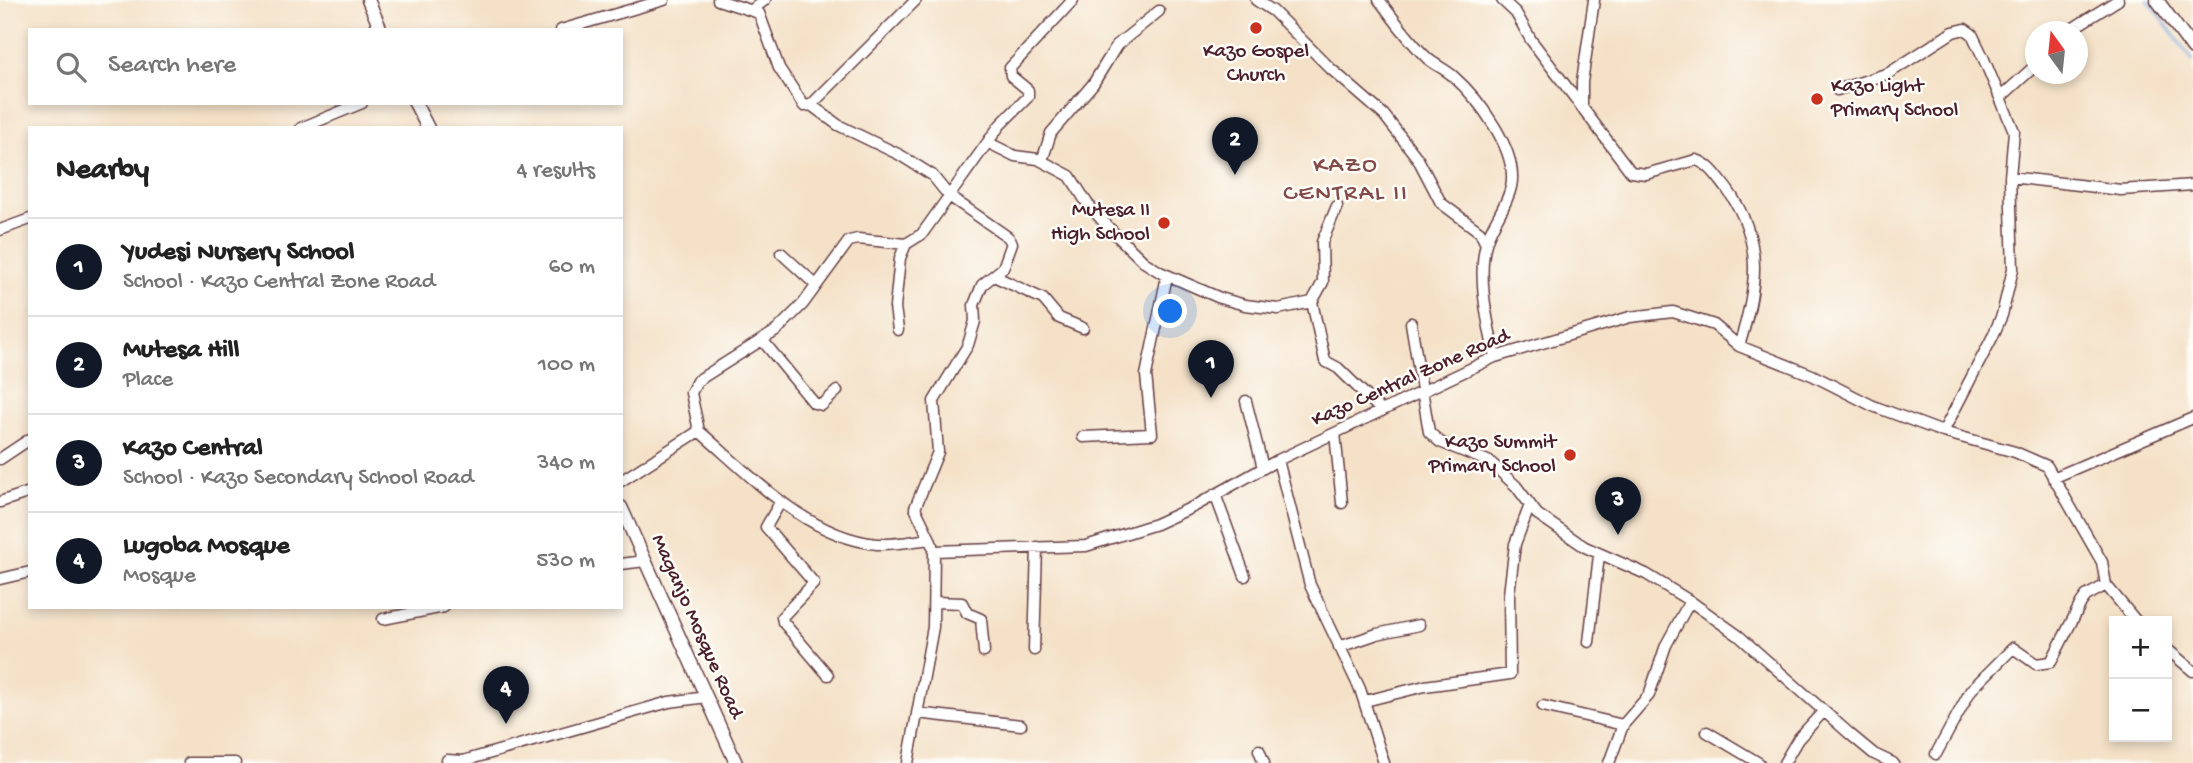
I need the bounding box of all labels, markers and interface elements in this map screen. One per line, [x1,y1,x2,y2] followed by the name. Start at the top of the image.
[1248,20,1264,36] marker: Kazo Gospel Church
[2025,21,2088,84] north arrow
[28,28,623,105] search box
[1203,40,1309,89] place label: Kazo Gospel Church
[52,48,90,86] icon: search
[108,51,236,82] text: Search here
[1830,75,1958,124] place label: Kazo Light Primary School
[1809,91,1825,107] marker: Kazo Light Primary School
[1212,117,1258,175] pin: 2
[1283,152,1409,209] district label: KAZO CENTRAL II
[56,154,149,189] text: Nearby
[516,158,595,185] text: 4 results
[1051,199,1150,248] place label: Mutesa II High School
[1156,215,1172,231] marker: Mutesa II High School
[123,238,354,269] text: Yudesi Nursery School
[74,254,84,281] text: 1
[549,254,595,281] text: 60 m
[123,269,435,296] text: School · Kazo Central Zone Road
[1153,294,1187,328] your location
[1308,323,1515,434] street label: Kazo Central Zone Road
[123,336,239,367] text: Mutesa Hill
[1188,340,1234,398] pin: 1
[73,352,85,379] text: 2
[538,352,595,379] text: 100 m
[123,367,173,394] text: Place
[1428,431,1558,480] place label: Kazo Summit Primary School
[123,434,263,465] text: Kazo Central
[1562,447,1578,463] marker: Kazo Summit Primary School
[73,450,85,477] text: 3
[537,450,595,477] text: 340 m
[123,465,474,492] text: School · Kazo Secondary School Road
[1595,477,1641,535] pin: 3
[644,531,749,725] street label: Maganjo Mosque Road
[123,532,290,563] text: Lugoba Mosque
[74,548,84,575] text: 4
[536,548,595,575] text: 530 m
[123,563,196,590] text: Mosque
[2109,616,2172,742] map controls
[2109,616,2172,679] button: +
[483,666,529,724] pin: 4
[2109,679,2172,742] button: −

